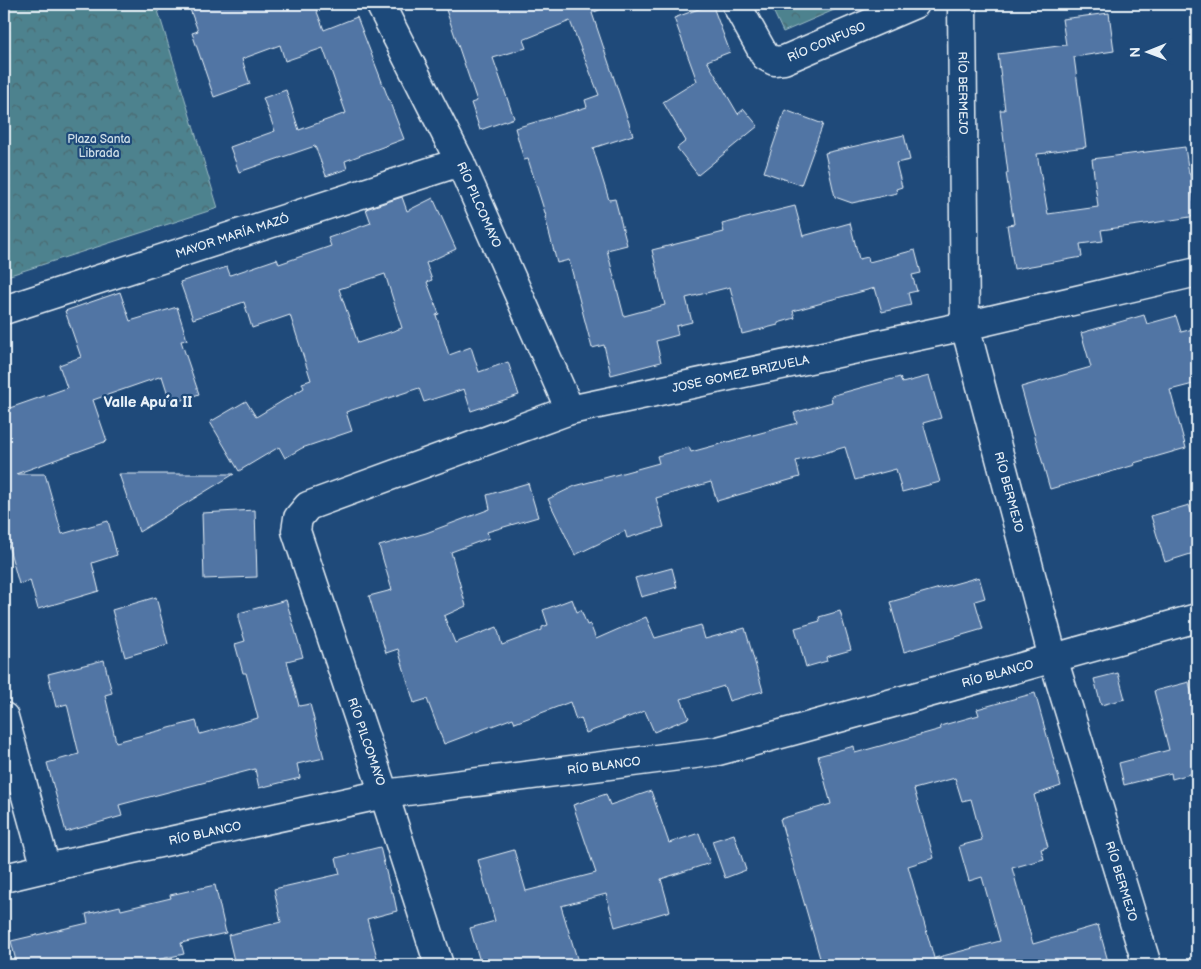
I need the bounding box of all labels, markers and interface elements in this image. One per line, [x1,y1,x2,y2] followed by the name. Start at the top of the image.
[785,19,868,65] street label: RÍO CONFUSO
[1124,28,1174,78] north arrow
[1127,47,1144,58] text: N
[955,51,972,135] street label: RÍO BERMEJO
[67,132,131,161] park label: Plaza Santa Librada
[453,160,505,250] street label: RÍO PILCOMAYO
[174,209,291,261] street label: MAYOR MARÍA MAZÓ
[671,352,811,396] street label: JOSE GOMEZ BRIZUELA
[104,393,192,412] district label: Valle Apu´a II
[991,450,1027,534] street label: RÍO BERMEJO
[960,657,1035,691] street label: RÍO BLANCO
[344,695,390,788] street label: RÍO PILCOMAYO
[566,754,642,778] street label: RÍO BLANCO
[167,818,243,848] street label: RÍO BLANCO
[1102,839,1141,923] street label: RÍO BERMEJO

